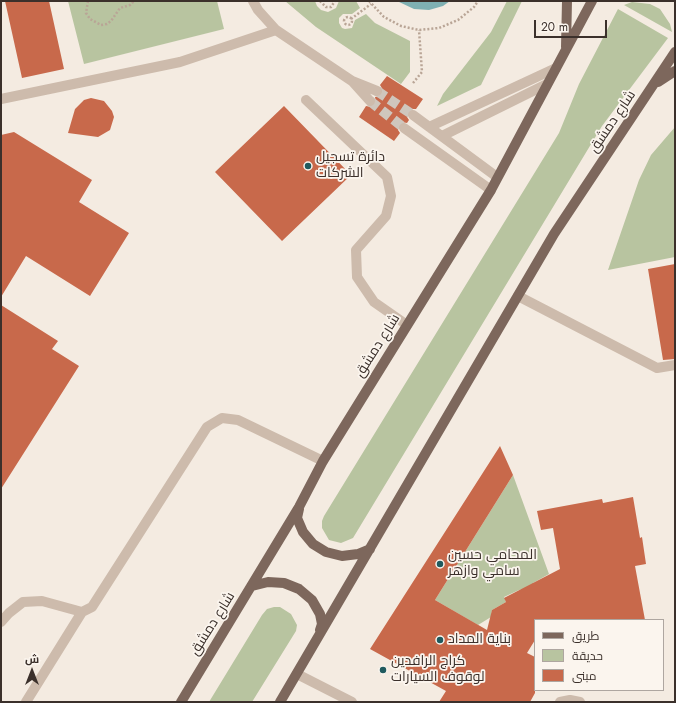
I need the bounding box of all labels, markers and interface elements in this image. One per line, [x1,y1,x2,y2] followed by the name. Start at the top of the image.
[536,12,609,38] scale bar
[541,18,568,36] text: 20 m
[586,88,640,156] street label: شارع دمشق
[316,150,385,182] place label: دائرة تسجيل الشركات
[303,161,313,171] marker: دائرة تسجيل الشركات
[352,311,404,381] street label: شارع دمشق
[448,548,537,580] place label: المحامي حسين سامي وازهر
[435,559,445,569] marker: المحامي حسين سامي وازهر
[187,589,239,659] street label: شارع دمشق
[534,619,664,691] legend
[572,627,599,645] text: طريق
[448,632,511,648] place label: بناية المداد
[435,635,445,645] marker: بناية المداد
[572,647,603,665] text: حديقة
[12,651,52,691] north arrow
[25,651,39,667] text: ش
[391,654,485,686] place label: كراج الرافدين لوقوف السيارات
[378,665,388,675] marker: كراج الرافدين لوقوف السيارات
[572,667,597,685] text: مبنى

